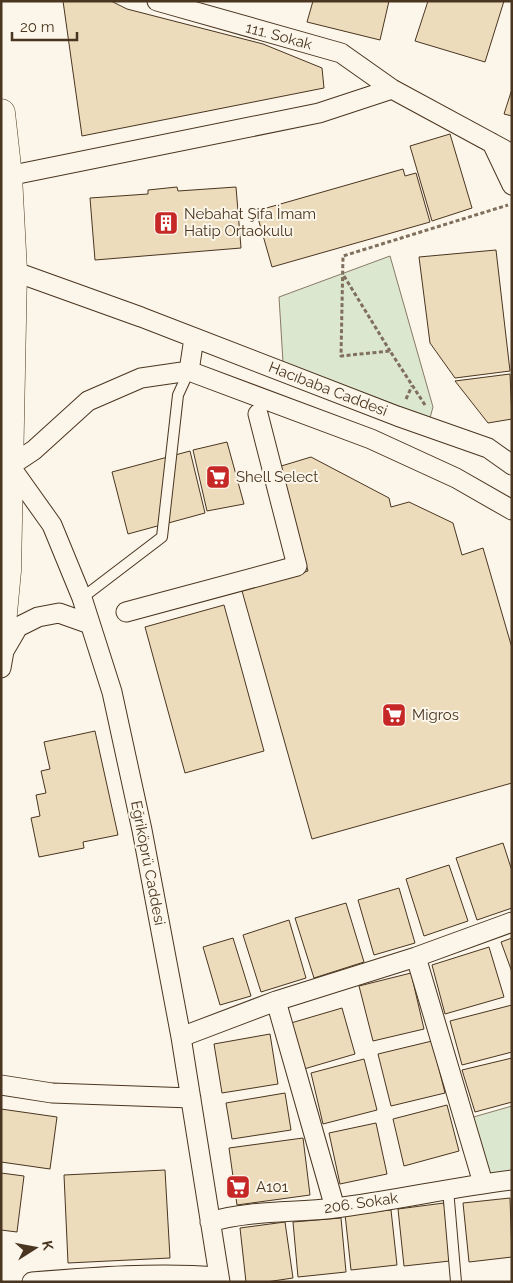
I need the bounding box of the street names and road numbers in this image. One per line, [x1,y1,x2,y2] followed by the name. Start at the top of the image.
[244,19,314,54] street label: 111. Sokak
[266,358,390,420] street label: Hacıbaba Caddesi
[127,799,169,927] street label: Eğriköprü Caddesi
[323,1189,399,1217] street label: 206. Sokak

